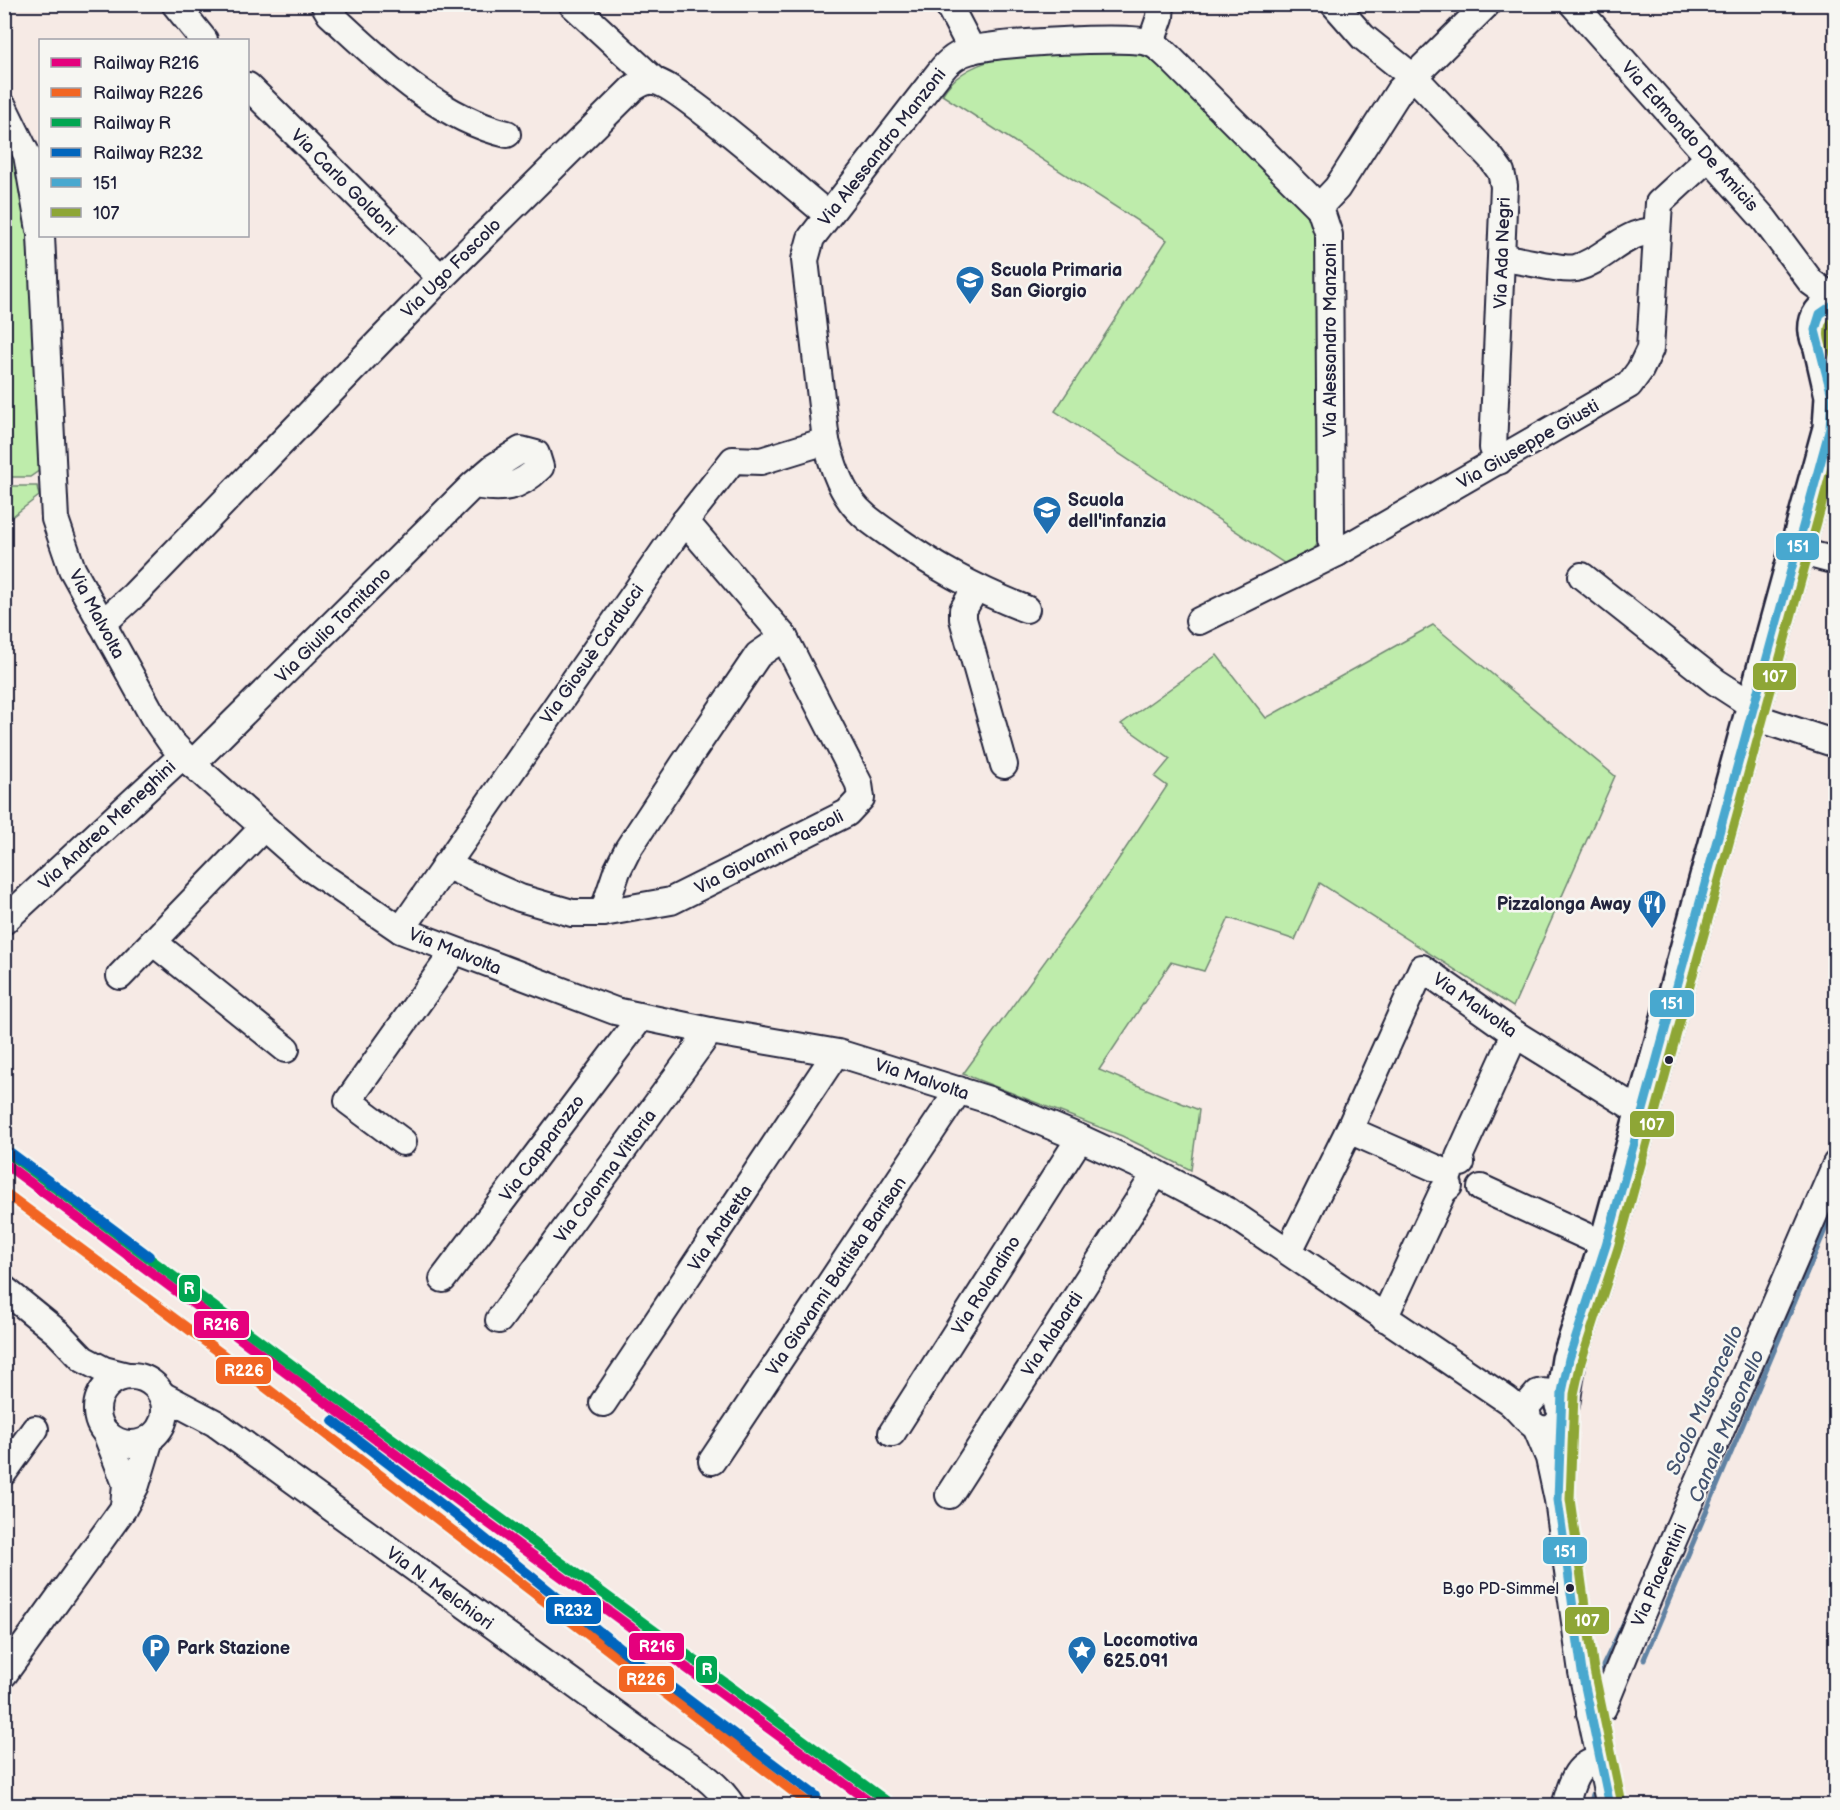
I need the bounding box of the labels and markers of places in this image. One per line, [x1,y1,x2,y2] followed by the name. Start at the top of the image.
[991,260,1122,302] place label: Scuola Primaria San Giorgio
[954,264,986,306] school or university icon: Scuola Primaria San Giorgio
[1068,490,1166,532] place label: Scuola dell'infanzia
[1031,494,1063,536] school or university icon: Scuola dell'infanzia
[1636,888,1668,930] restaurant icon: Pizzalonga Away
[1497,894,1632,915] place label: Pizzalonga Away
[1663,1054,1675,1066] unlabelled marker
[1442,1580,1559,1599] place label: B.go PD-Simmel
[1564,1582,1576,1594] marker: B.go PD-Simmel
[1103,1630,1198,1672] place label: Locomotiva 625.091
[140,1632,172,1674] parking icon: Park Stazione
[1066,1634,1098,1676] place icon: Locomotiva 625.091
[177,1638,290,1659] place label: Park Stazione

